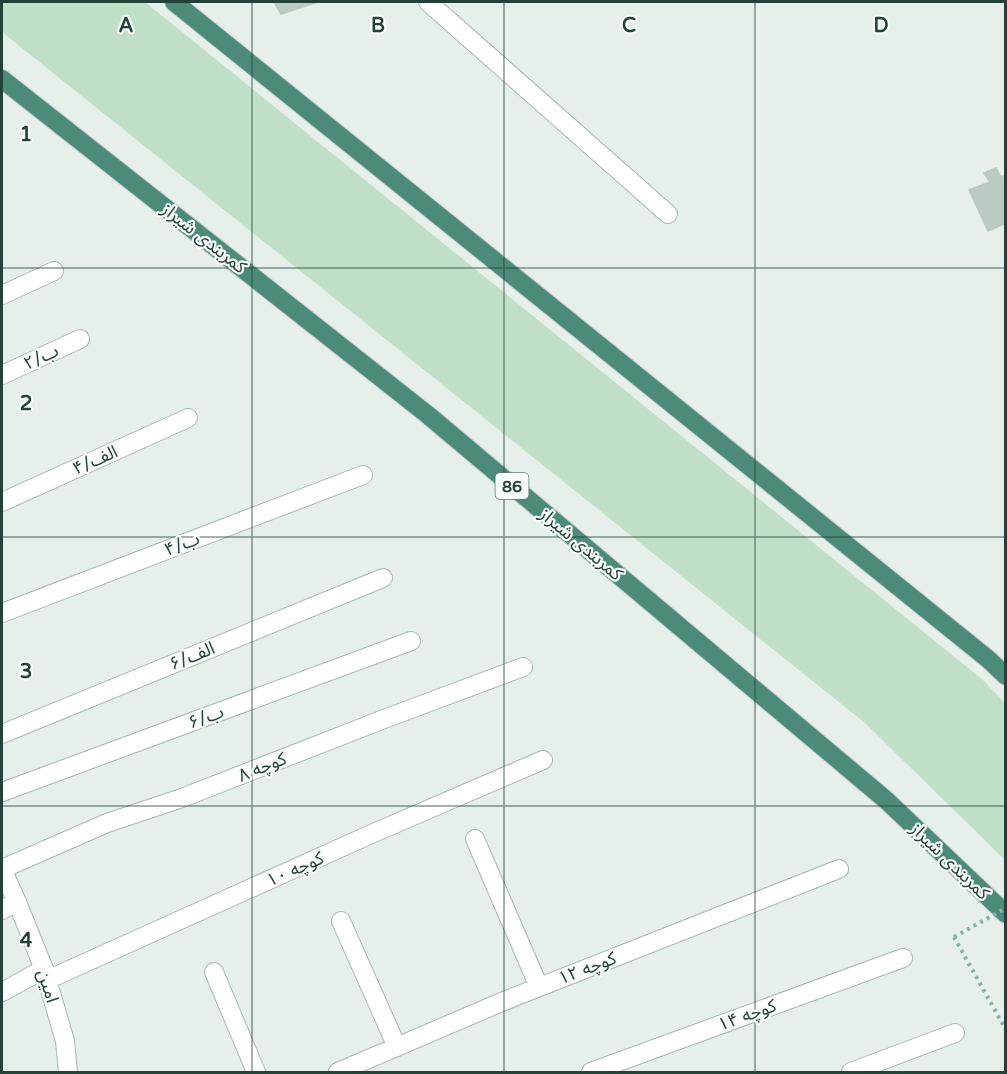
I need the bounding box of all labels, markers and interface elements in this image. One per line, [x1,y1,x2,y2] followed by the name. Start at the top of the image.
[119,14,134,38] text: A
[371,14,385,38] text: B
[622,14,636,38] text: C
[873,14,889,38] text: D
[20,123,32,147] text: 1
[156,197,251,278] street label: کمربندی شیراز
[20,339,62,375] street label: ۲/ب
[20,392,32,416] text: 2
[69,440,121,480] street label: ۴/الف
[496,473,528,499] road number: 86
[534,502,627,586] street label: کمربندی شیراز
[161,527,203,561] street label: ۴/ب
[166,637,218,675] street label: ۶/الف
[20,660,32,684] text: 3
[185,700,227,734] street label: ب/۶
[235,747,290,787] street label: کوچه ۸
[905,817,995,905] street label: کمربندی شیراز
[263,846,328,891] street label: کوچه ۱۰
[20,929,33,953] text: 4
[555,947,620,989] street label: کوچه ۱۲
[33,967,63,1005] street label: امین
[715,994,780,1036] street label: کوچه ۱۴

